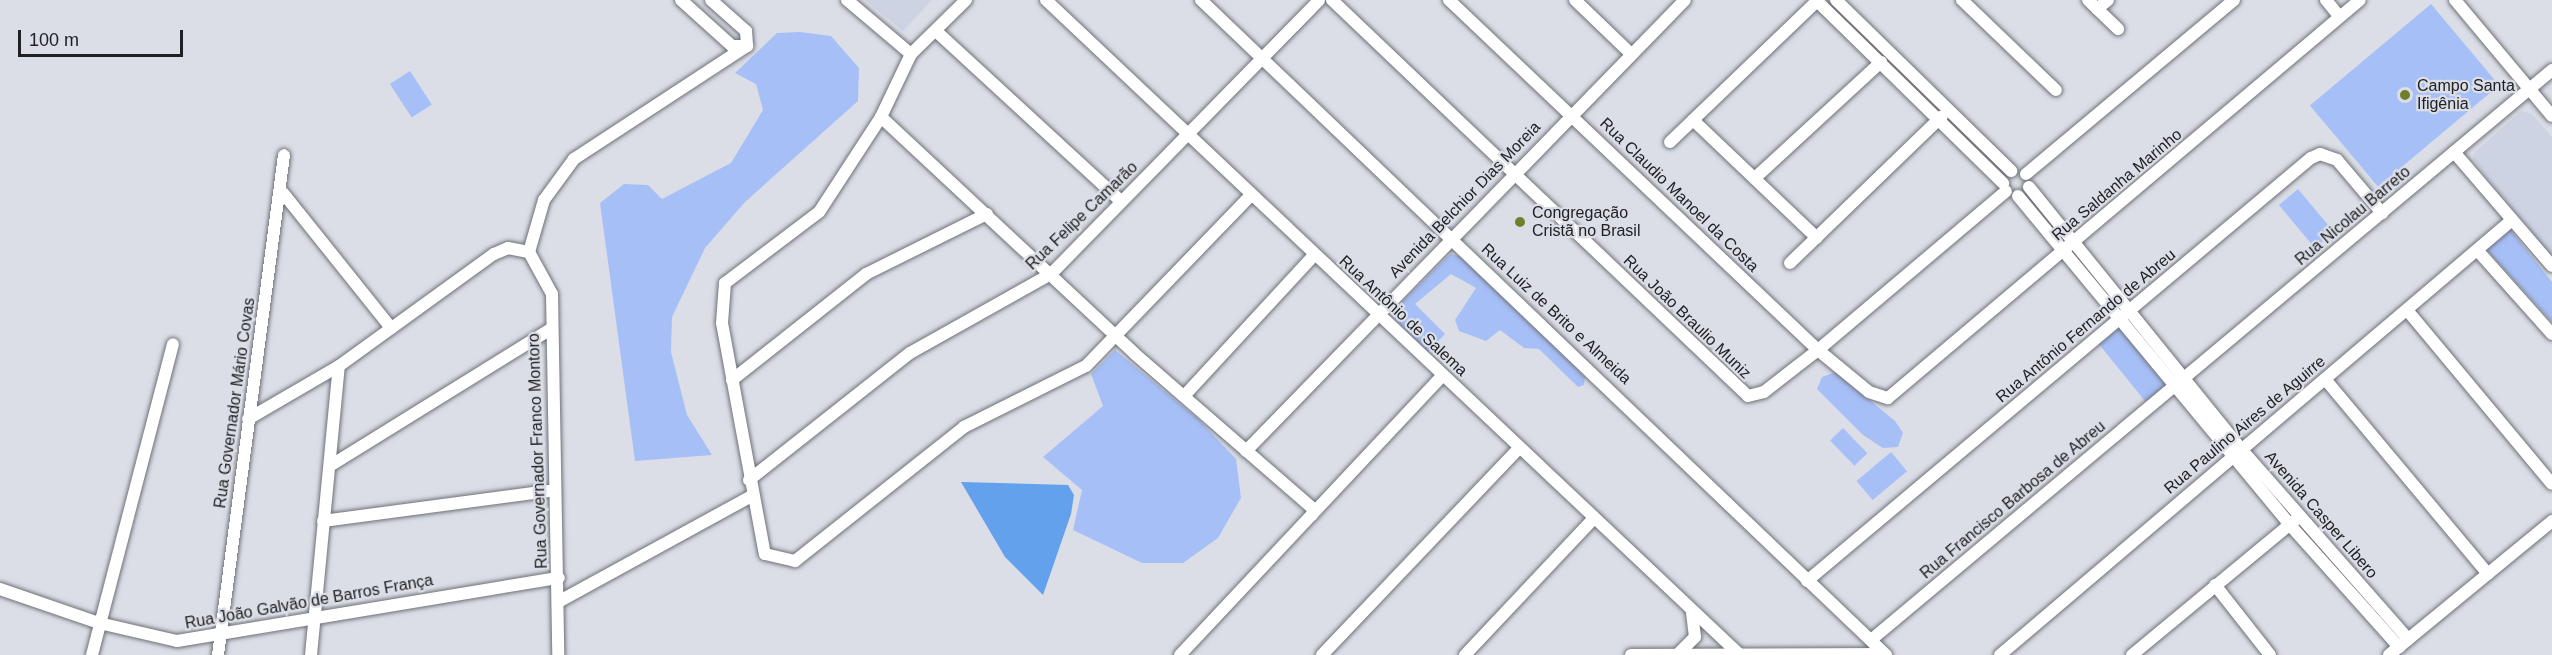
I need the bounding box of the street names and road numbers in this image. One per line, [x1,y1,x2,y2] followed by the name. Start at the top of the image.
[1596,114,1762,276] street label: Rua Claudio Manoel da Costa
[1385,118,1545,282] street label: Avenida Belchior Dias Moreia
[2048,125,2186,245] street label: Rua Saldanha Marinho
[1022,158,1142,274] street label: Rua Felipe Camarão
[2292,162,2414,270] street label: Rua Nicolau Barreto
[1477,239,1635,389] street label: Rua Luiz de Brito e Almeida
[1992,245,2180,407] street label: Rua Antônio Fernando de Abreu
[1335,251,1471,381] street label: Rua Antônio de Salema
[1619,251,1755,383] street label: Rua João Braulio Muniz
[211,296,259,510] street label: Rua Governador Mário Covas
[524,333,552,569] street label: Rua Governador Franco Montoro
[2160,351,2330,499] street label: Rua Paulino Aires de Aguirre
[1916,417,2110,583] street label: Rua Francisco Barbosa de Abreu
[2260,447,2382,583] street label: Avenida Casper Libero
[183,571,435,633] street label: Rua João Galvão de Barros França

